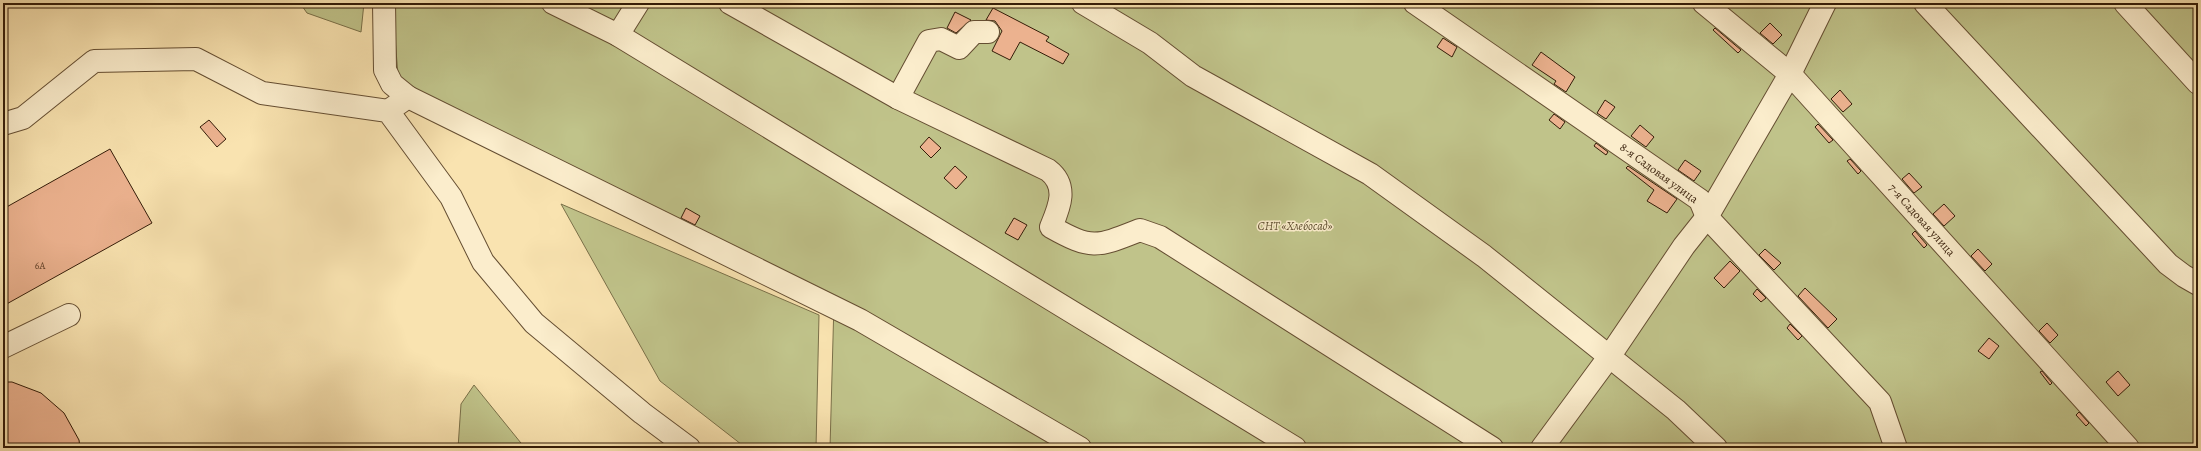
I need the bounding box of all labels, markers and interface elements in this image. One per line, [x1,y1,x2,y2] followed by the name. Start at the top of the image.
[1617,139,1702,207] street label: 8-я Садовая улица
[1885,180,1959,260] street label: 7-я Садовая улица
[1258,218,1333,234] park label: СНТ «Хлебосад»
[35,259,45,272] house number: 6А

